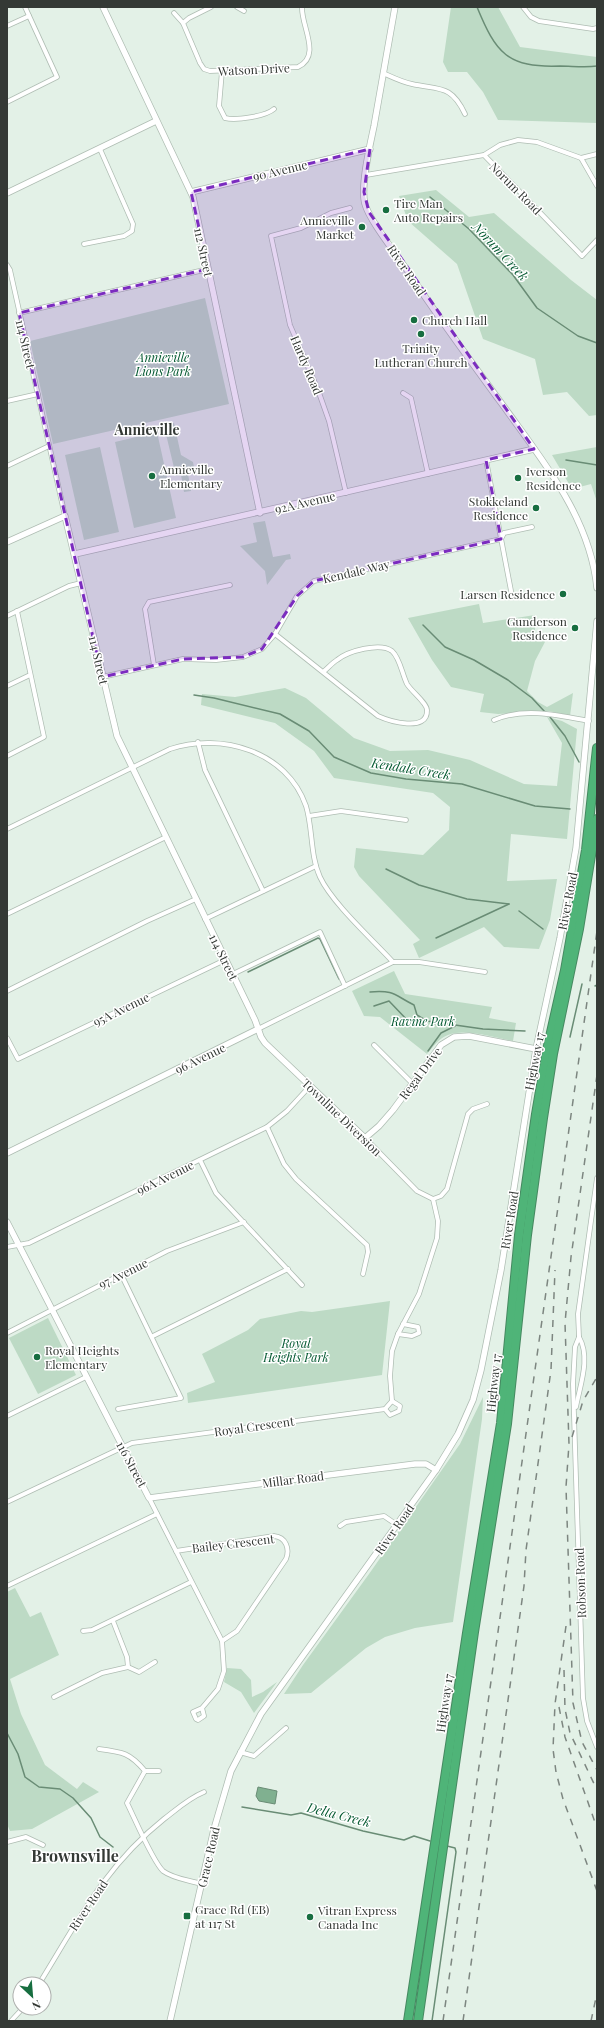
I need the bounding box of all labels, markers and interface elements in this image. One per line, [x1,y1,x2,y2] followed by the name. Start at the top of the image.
[217,59,290,79] street label: Watson Drive
[251,156,309,184] street label: 90 Avenue
[486,158,546,218] street label: Norum Road
[393,195,463,225] place label: Tire Man Auto Repairs
[381,205,391,215] marker: Tire Man Auto Repairs
[299,212,355,242] place label: Annieville Market
[469,217,533,284] water label: Norum Creek
[357,222,367,232] marker: Annieville Market
[191,226,217,279] street label: 112 Street
[384,241,430,299] street label: River Road
[422,312,488,328] place label: Church Hall
[409,315,419,325] marker: Church Hall
[13,318,40,371] street label: 114 Street
[416,329,426,339] marker: Trinity Lutheran Church
[287,333,327,397] street label: Hardy Road
[374,340,468,370] place label: Trinity Lutheran Church
[134,349,191,379] park label: Annieville Lions Park
[113,420,180,439] district label: Annieville
[159,461,222,491] place label: Annieville Elementary
[526,463,581,493] place label: Iverson Residence
[147,471,157,481] marker: Annieville Elementary
[513,473,523,483] marker: Iverson Residence
[273,487,337,517] street label: 92A Avenue
[469,493,528,523] place label: Stokkeland Residence
[531,503,541,513] marker: Stokkeland Residence
[321,556,391,586] street label: Kendale Way
[460,586,555,602] place label: Larsen Residence
[558,589,568,599] marker: Larsen Residence
[507,613,567,643] place label: Gunderson Residence
[570,623,580,633] marker: Gunderson Residence
[86,634,113,687] street label: 114 Street
[369,753,452,783] water label: Kendale Creek
[554,871,580,931] street label: River Road
[206,931,242,984] street label: 114 Street
[90,988,152,1030] street label: 95A Avenue
[390,1013,455,1029] park label: Ravine Park
[521,1030,548,1091] street label: Highway 17
[172,1039,228,1077] street label: 96 Avenue
[395,1043,445,1103] street label: Regal Drive
[299,1075,385,1159] street label: Townline Diversion
[134,1156,196,1198] street label: 96A Avenue
[497,1190,521,1250] street label: River Road
[96,1254,150,1292] street label: 97 Avenue
[262,1335,329,1365] park label: Royal Heights Park
[45,1342,119,1372] place label: Royal Heights Elementary
[32,1352,42,1362] marker: Royal Heights Elementary
[482,1353,504,1413] street label: Highway 17
[213,1412,296,1440] street label: Royal Crescent
[113,1438,151,1491] street label: 116 Street
[261,1467,325,1491] street label: Millar Road
[371,1500,417,1558] street label: River Road
[191,1530,276,1556] street label: Bailey Crescent
[571,1547,589,1619] street label: Robson Road
[432,1673,456,1733] street label: Highway 17
[304,1798,373,1830] water label: Delta Creek
[193,1825,223,1889] street label: Grace Road
[31,1845,119,1866] district label: Brownsville
[65,1876,111,1934] street label: River Road
[195,1901,269,1931] place label: Grace Rd (EB) at 117 St
[317,1902,397,1932] place label: Vitran Express Canada Inc
[182,1911,192,1921] marker: Grace Rd (EB) at 117 St
[305,1912,315,1922] marker: Vitran Express Canada Inc
[12,1976,52,2016] north arrow
[30,1997,43,2014] text: N

